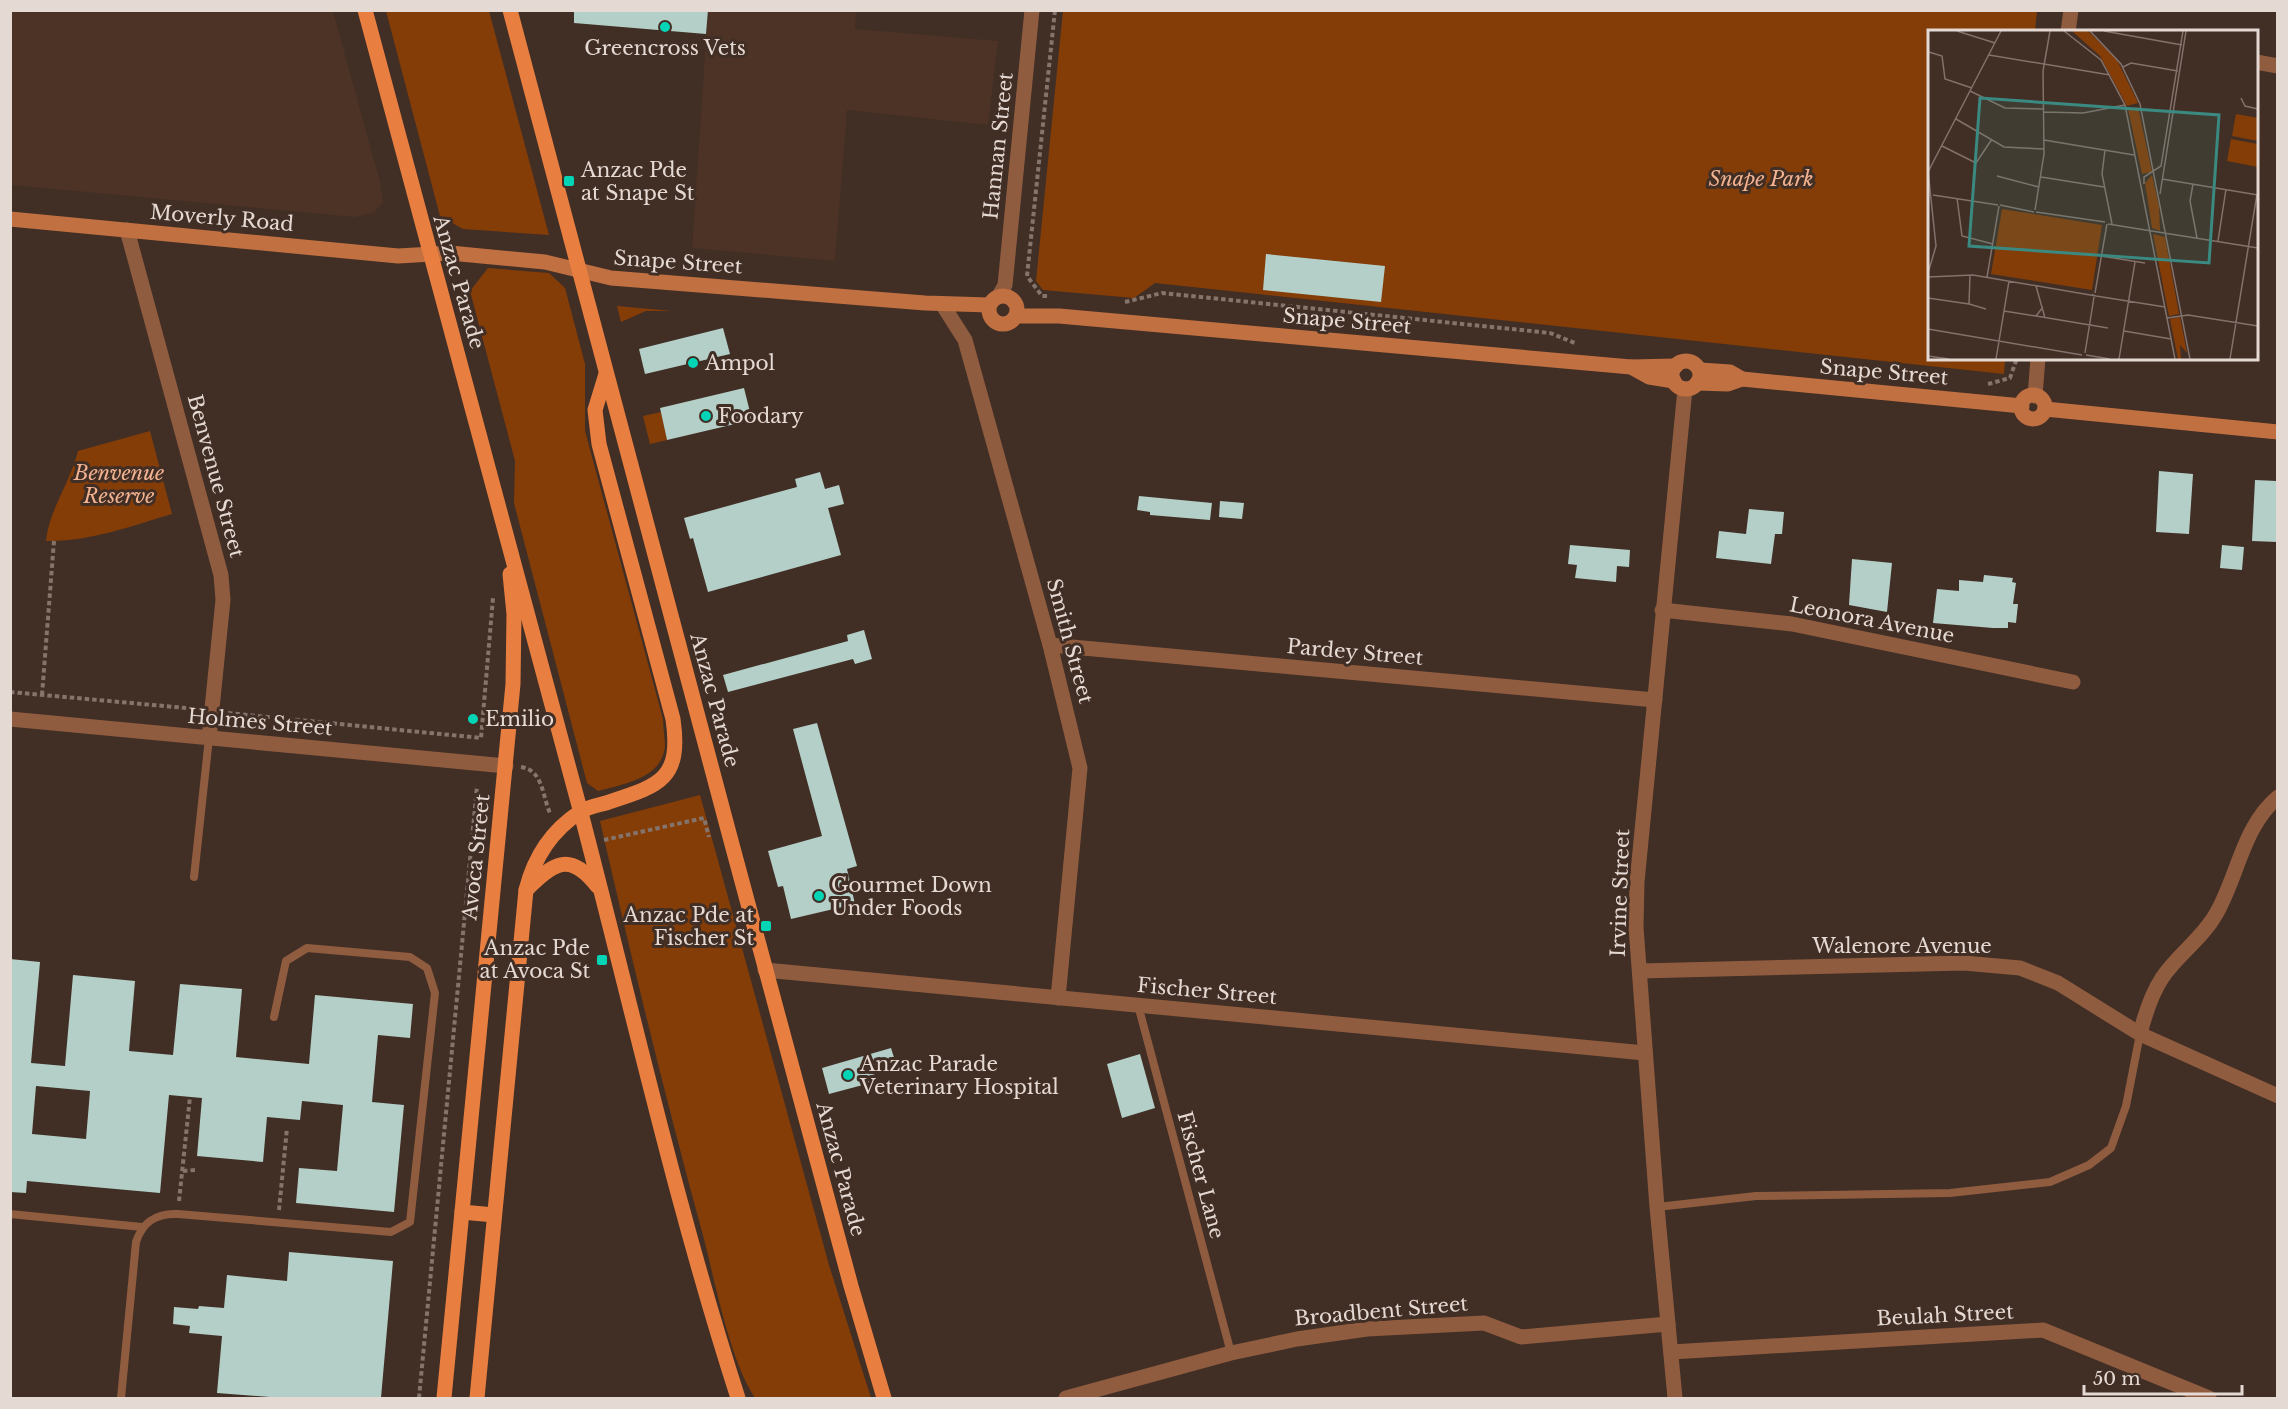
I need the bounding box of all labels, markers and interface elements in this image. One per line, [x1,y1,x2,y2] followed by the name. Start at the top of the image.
[658,20,672,34] marker: Greencross Vets
[1928,30,2258,360] inset map
[584,36,746,60] place label: Greencross Vets
[978,71,1018,221] street label: Hannan Street
[580,158,695,205] place label: Anzac Pde at Snape St
[1708,167,1814,191] park label: Snape Park
[562,174,576,188] marker: Anzac Pde at Snape St
[149,200,295,236] street label: Moverly Road
[428,211,490,352] street label: Anzac Parade
[613,246,743,278] street label: Snape Street
[1282,303,1413,339] street label: Snape Street
[704,351,775,375] place label: Ampol
[1819,354,1950,390] street label: Snape Street
[686,356,700,370] marker: Ampol
[183,392,249,561] street label: Benvenue Street
[718,404,804,428] place label: Foodary
[699,409,713,423] marker: Foodary
[73,461,164,508] park label: Benvenue Reserve
[1042,576,1098,707] street label: Smith Street
[1788,592,1956,648] street label: Leonora Avenue
[685,629,744,770] street label: Anzac Parade
[1286,634,1425,670] street label: Pardey Street
[187,704,334,740] street label: Holmes Street
[485,707,554,731] place label: Emilio
[466,712,480,726] marker: Emilio
[457,792,495,922] street label: Avoca Street
[1606,828,1634,957] street label: Irvine Street
[831,873,992,920] place label: Gourmet Down Under Foods
[812,889,826,903] marker: Gourmet Down Under Foods
[623,903,754,950] place label: Anzac Pde at Fischer St
[759,919,773,933] marker: Anzac Pde at Fischer St
[1811,934,1992,958] street label: Walenore Avenue
[480,936,590,983] place label: Anzac Pde at Avoca St
[595,953,609,967] marker: Anzac Pde at Avoca St
[1136,973,1278,1009] street label: Fischer Street
[859,1052,1059,1099] place label: Anzac Parade Veterinary Hospital
[841,1068,855,1082] marker: Anzac Parade Veterinary Hospital
[811,1098,870,1239] street label: Anzac Parade
[1172,1109,1230,1241] street label: Fischer Lane
[1293,1291,1469,1331] street label: Broadbent Street
[1876,1299,2015,1331] street label: Beulah Street
[2084,1358,2242,1396] scale bar
[2093,1368,2141,1390] text: 50 m

